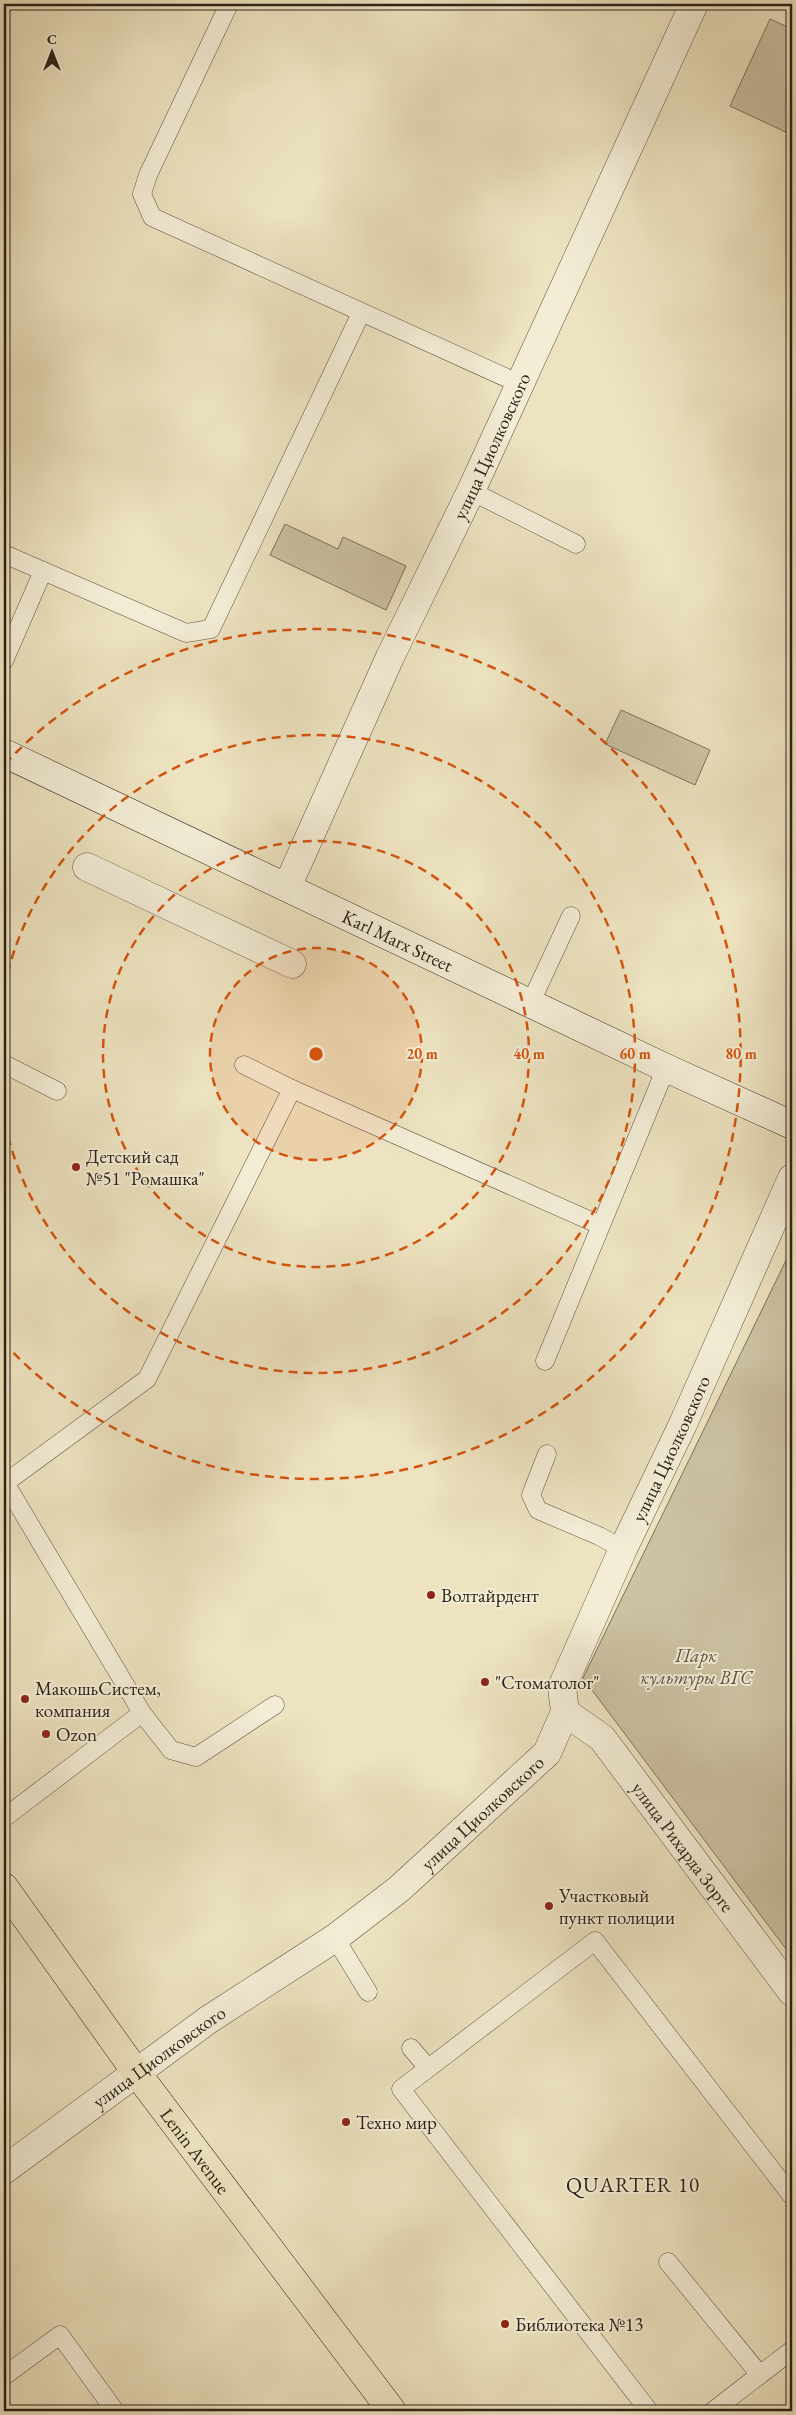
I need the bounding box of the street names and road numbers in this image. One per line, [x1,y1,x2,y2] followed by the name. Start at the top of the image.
[447,369,536,524] street label: улица Циолковского
[338,903,457,977] street label: Karl Marx Street
[625,1371,716,1526] street label: улица Циолковского
[415,1750,549,1876] street label: улица Циолковского
[626,1776,740,1917] street label: улица Рихарда Зорге
[87,2000,230,2113] street label: улица Циолковского
[155,2103,236,2199] street label: Lenin Avenue

